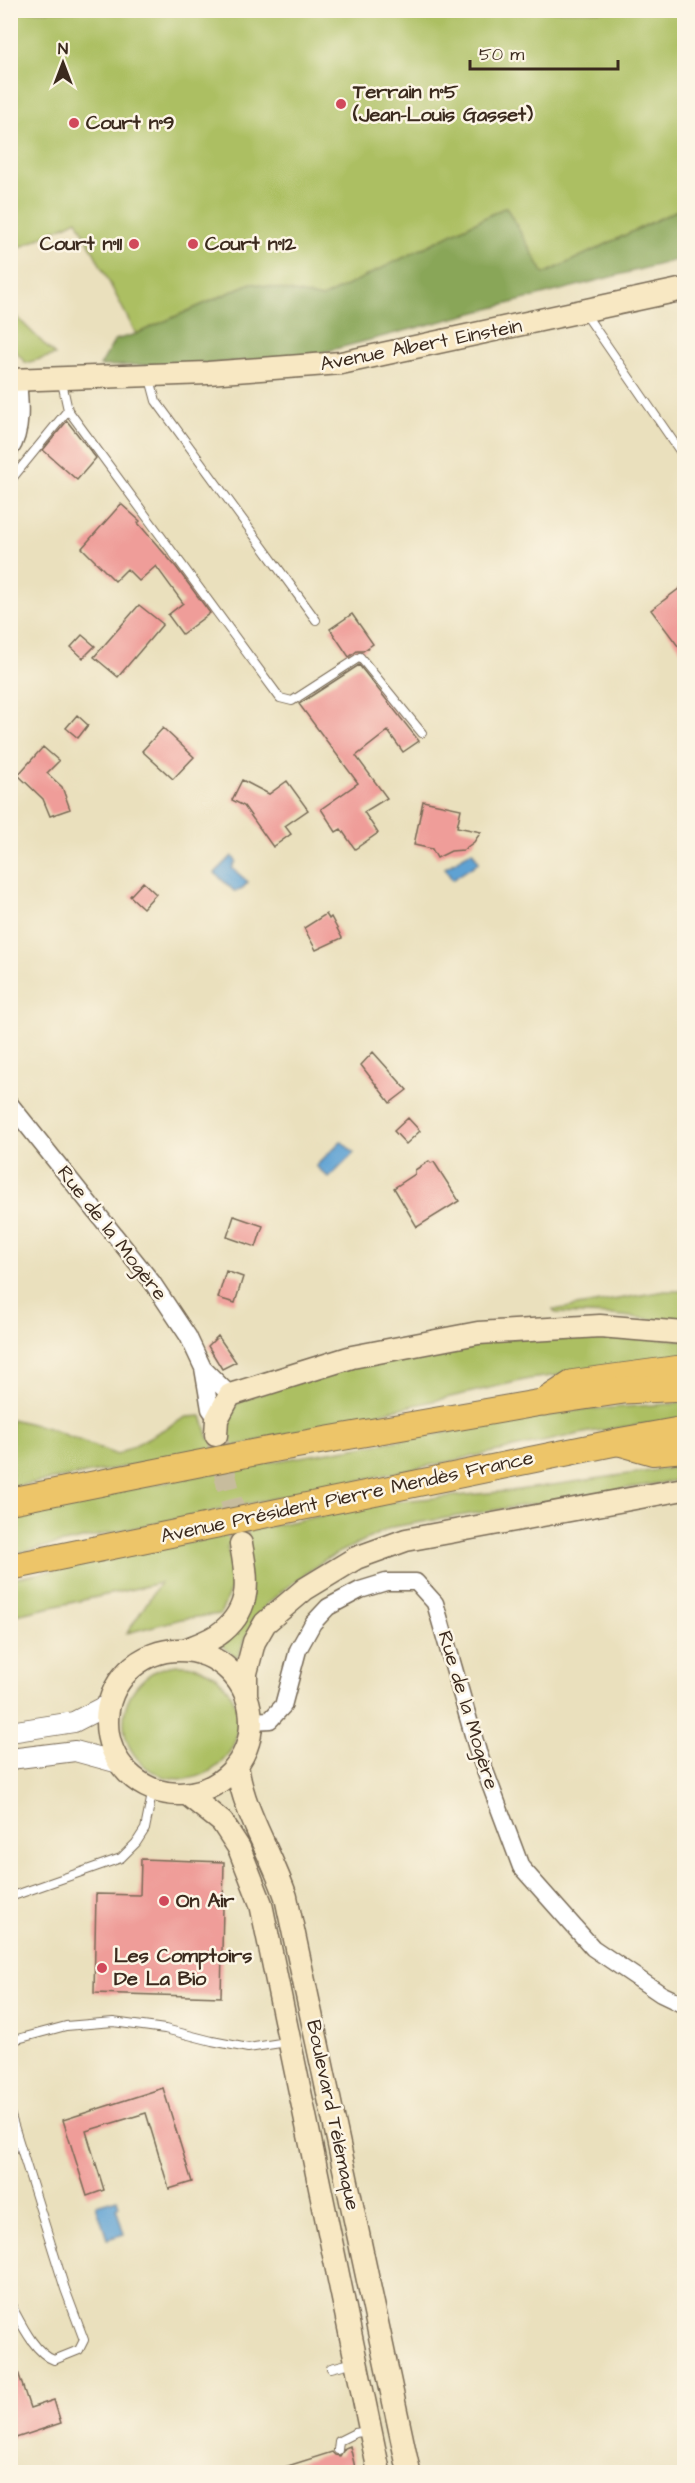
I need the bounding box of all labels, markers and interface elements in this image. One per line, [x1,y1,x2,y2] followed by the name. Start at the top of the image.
[33,33,93,93] north arrow
[470,33,618,71] scale bar
[58,38,68,60] text: N
[479,42,524,67] text: 50 m
[352,78,533,129] place label: Terrain n°5 (Jean-Louis Gasset)
[334,97,348,111] marker: Terrain n°5 (Jean-Louis Gasset)
[86,109,174,137] place label: Court n°9
[67,116,81,130] marker: Court n°9
[40,230,122,258] place label: Court n°11
[205,230,297,258] place label: Court n°12
[127,237,141,251] marker: Court n°11
[186,237,200,251] marker: Court n°12
[318,312,524,378] street label: Avenue Albert Einstein
[50,1160,174,1307] street label: Rue de la Mogère
[158,1444,536,1550] street label: Avenue Président Pierre Mendès France
[430,1627,505,1793] street label: Rue de la Mogère
[176,1887,235,1915] place label: On Air
[157,1894,171,1908] marker: On Air
[114,1942,252,1993] place label: Les Comptoirs De La Bio
[95,1961,109,1975] marker: Les Comptoirs De La Bio
[299,2017,367,2213] street label: Boulevard Télémaque

